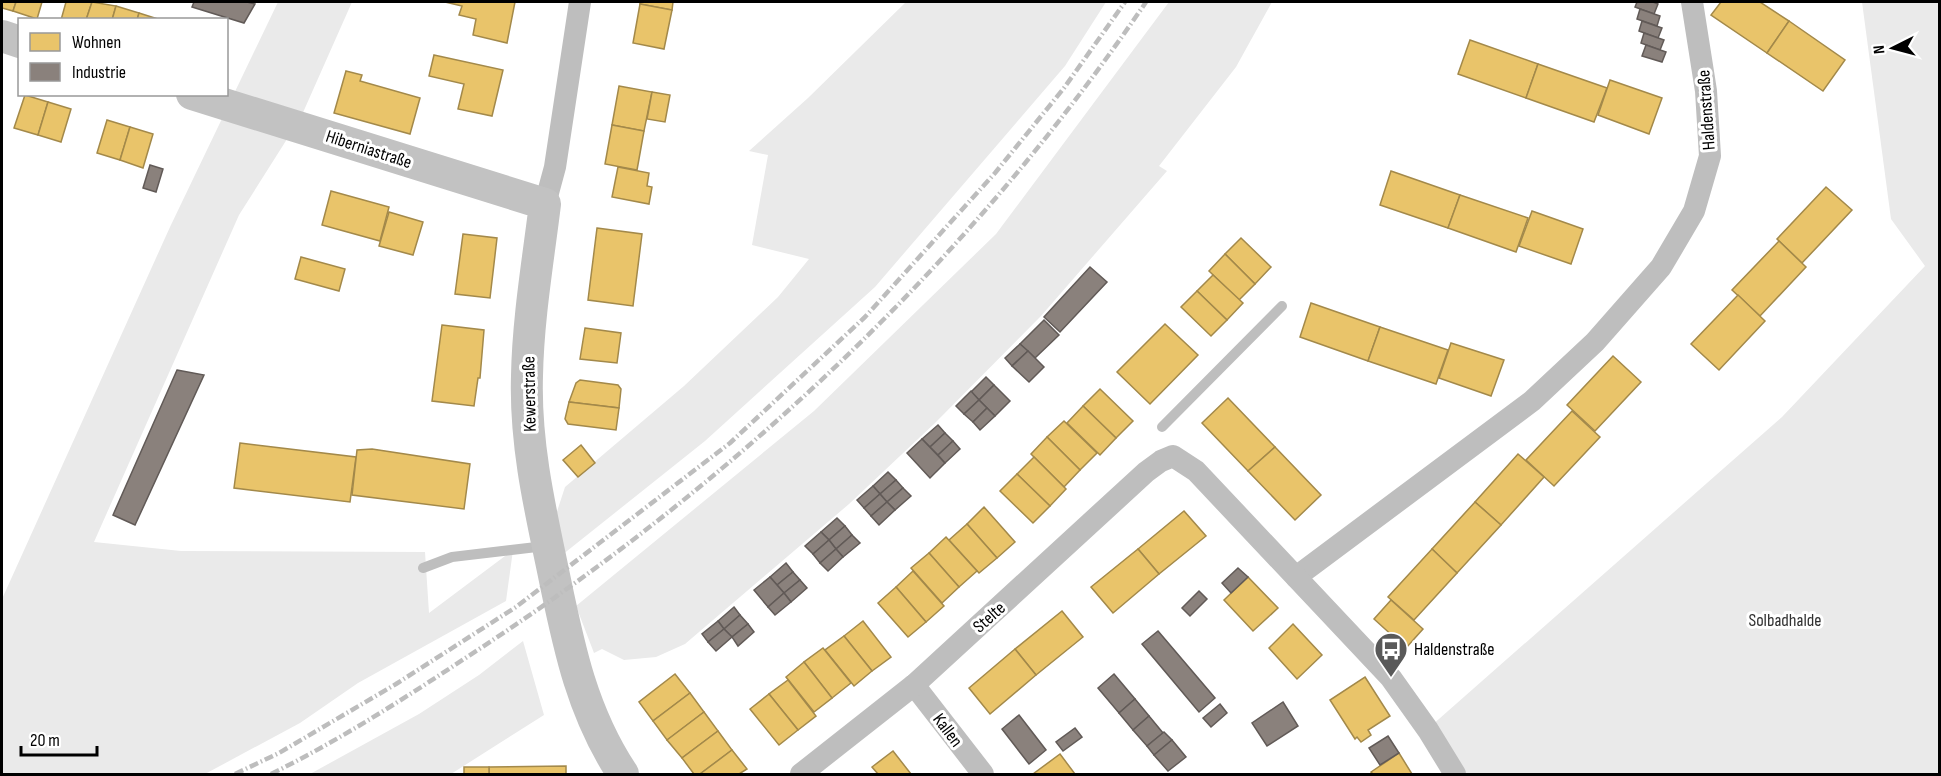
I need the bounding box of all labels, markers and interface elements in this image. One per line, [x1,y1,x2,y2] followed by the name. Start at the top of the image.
[18,18,228,96] legend
[1863,18,1923,78] north arrow
[72,32,121,53] text: Wohnen
[1870,44,1889,55] text: N
[72,62,126,83] text: Industrie
[1693,69,1720,151] street label: Haldenstraße
[323,126,414,173] street label: Hiberniastraße
[518,356,541,432] street label: Kewerstraße
[969,597,1010,637] street label: Stelte
[1748,610,1822,631] park label: Solbadhalde
[1373,631,1409,678] bus stop icon: Haldenstraße
[1414,639,1494,660] place label: Haldenstraße
[928,709,967,751] street label: Kallen
[21,719,98,757] scale bar
[30,730,60,751] text: 20 m

